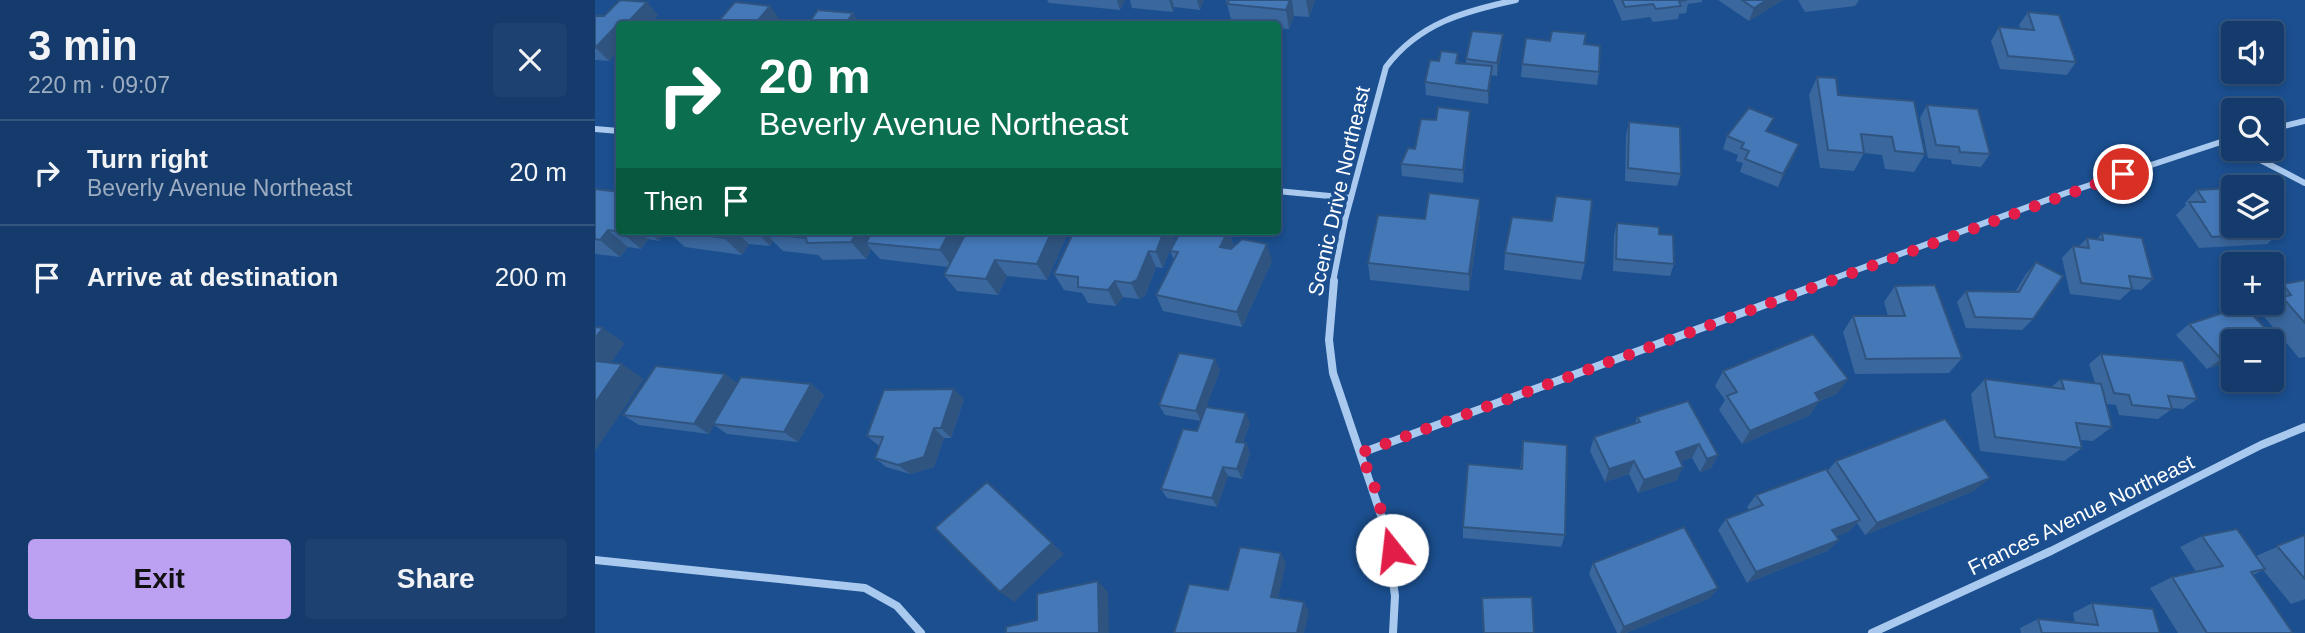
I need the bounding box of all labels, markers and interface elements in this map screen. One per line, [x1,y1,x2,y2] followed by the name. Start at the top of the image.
[2221,21,2284,392] map controls
[2221,21,2284,84] button: sound
[28,22,138,69] text: 3 min
[493,23,567,97] button: close
[644,49,735,140] icon: right
[759,49,871,103] text: 20 m
[28,72,170,98] text: 220 m · 09:07
[1303,84,1374,298] street label: Scenic Drive Northeast
[2221,98,2284,161] button: search
[759,106,1128,142] text: Beverly Avenue Northeast
[87,144,208,174] text: Turn right
[2093,144,2153,204] pin
[28,154,66,192] icon: right
[2104,155,2142,193] icon: arrive
[509,157,567,187] text: 20 m
[87,175,353,201] text: Beverly Avenue Northeast
[2221,175,2284,238] button: layers
[717,182,755,220] icon: arrive
[644,186,703,216] text: Then
[2221,252,2284,315] button: +
[28,259,66,297] icon: arrive
[87,262,338,292] text: Arrive at destination
[495,262,567,292] text: 200 m
[2221,329,2284,392] button: −
[1964,450,2198,579] street label: Frances Avenue Northeast
[1355,513,1429,587] position arrow
[28,539,291,619] button: Exit
[305,539,567,619] button: Share

